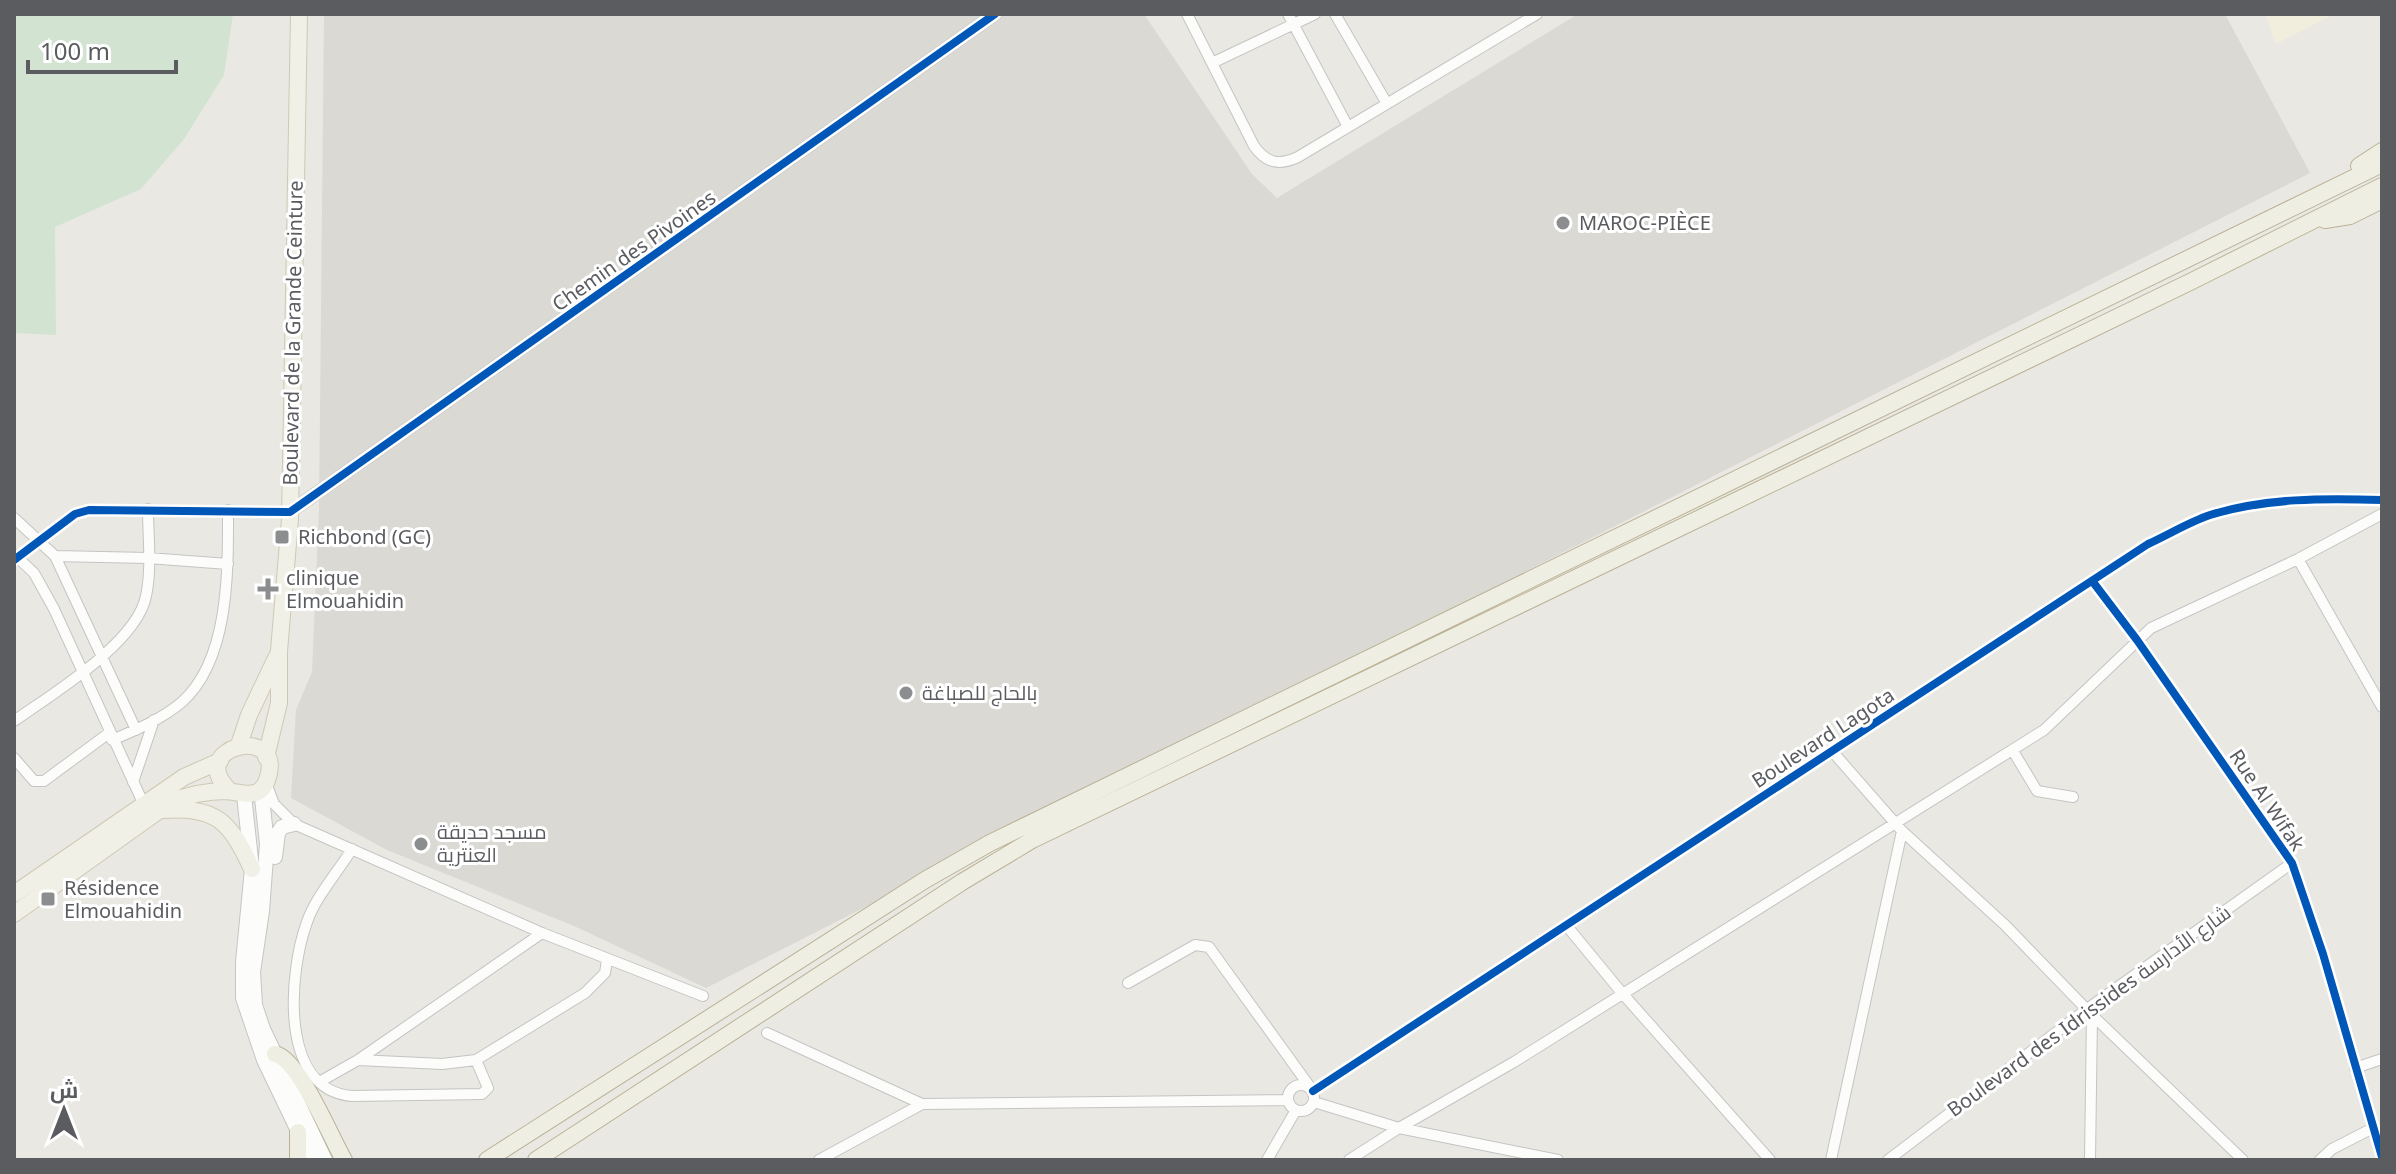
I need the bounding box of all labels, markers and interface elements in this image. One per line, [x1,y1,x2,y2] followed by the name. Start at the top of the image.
[28,24,176,74] scale bar
[40,34,110,67] text: 100 m
[276,180,309,486] street label: Boulevard de la Grande Ceinture
[547,184,721,317] street label: Chemin des Pivoines
[1579,209,1711,236] place label: MAROC-PIÈCE
[1554,214,1572,232] marker: MAROC-PIÈCE
[298,523,431,550] place label: Richbond (GC)
[273,528,291,546] marker: Richbond (GC)
[286,564,404,614] place label: clinique Elmouahidin
[257,578,279,600] marker: clinique Elmouahidin
[922,679,1037,707] place label: بالحاج للصباغة
[1746,681,1899,794] street label: Boulevard Lagota
[897,684,915,702] marker: بالحاج للصباغة
[2224,744,2311,856] street label: Rue Al Wifak
[437,818,546,868] place label: مسجد حديقة العنترية
[412,835,430,853] marker: مسجد حديقة العنترية
[64,874,182,924] place label: Résidence Elmouahidin
[39,890,57,908] marker: Résidence Elmouahidin
[1941,898,2237,1124] street label: Boulevard des Idrissides شارع الأدارسة
[24,1070,104,1150] north arrow
[50,1074,78,1104] text: ش

